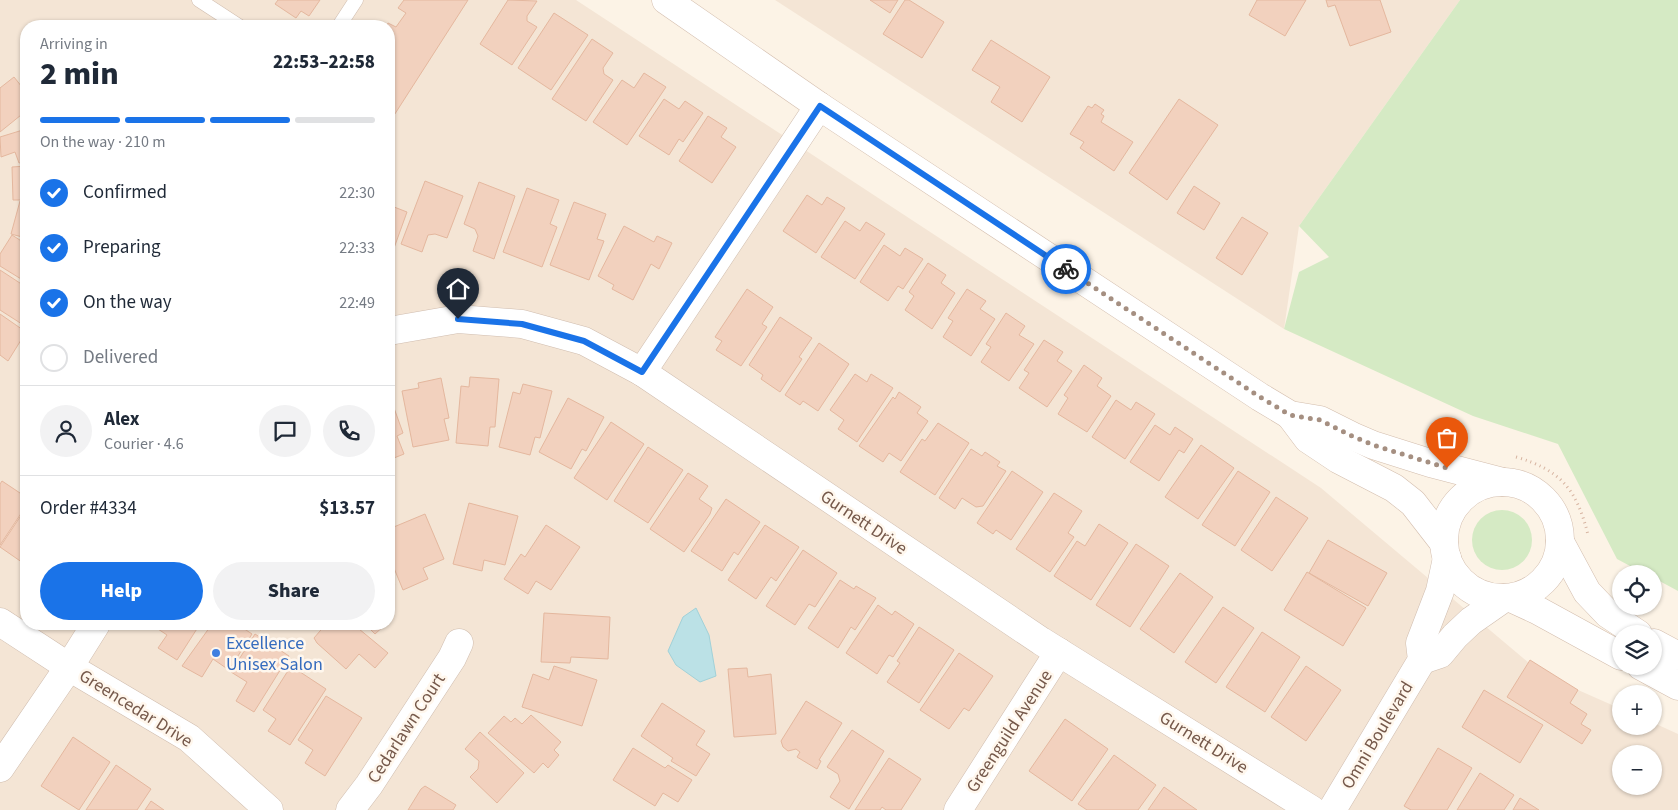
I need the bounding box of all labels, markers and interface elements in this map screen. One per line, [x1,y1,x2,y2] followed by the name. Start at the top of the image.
[40,33,108,55] text: Arriving in
[273,49,375,76] text: 22:53–22:58
[40,51,119,97] text: 2 min
[40,131,165,153] text: On the way · 210 m
[40,179,68,207] icon: check
[83,179,167,206] text: Confirmed
[339,182,375,204] text: 22:30
[40,234,68,262] icon: check
[83,234,161,261] text: Preparing
[339,237,375,259] text: 22:33
[1041,244,1091,294] courier
[1052,255,1080,283] icon: bike
[437,268,479,319] pin
[444,275,472,303] icon: home
[40,289,68,317] icon: check
[83,289,172,316] text: On the way
[339,292,375,314] text: 22:49
[83,344,158,371] text: Delivered
[40,405,92,457] button: person
[259,405,311,457] button: chat
[323,405,375,457] button: phone
[104,406,140,433] text: Alex
[1426,417,1468,468] pin
[1433,424,1461,452] icon: bag
[104,433,184,455] text: Courier · 4.6
[815,484,912,561] street label: Gurnett Drive
[40,495,137,522] text: Order #4334
[319,495,375,522] text: $13.57
[40,562,203,620] button: Help
[213,562,375,620] button: Share
[1612,565,1662,795] map controls
[1612,565,1662,615] button: locate
[1612,625,1662,675] button: layers
[226,631,323,677] place label: Excellence Unisex Salon
[210,647,222,659] marker: Excellence Unisex Salon
[74,663,197,753] street label: Greencedar Drive
[960,665,1059,798] street label: Greenguild Avenue
[361,668,451,788] street label: Cedarlawn Court
[1335,677,1419,794] street label: Omni Boulevard
[1612,685,1662,735] button: +
[1155,705,1253,780] street label: Gurnett Drive
[1612,745,1662,795] button: −

